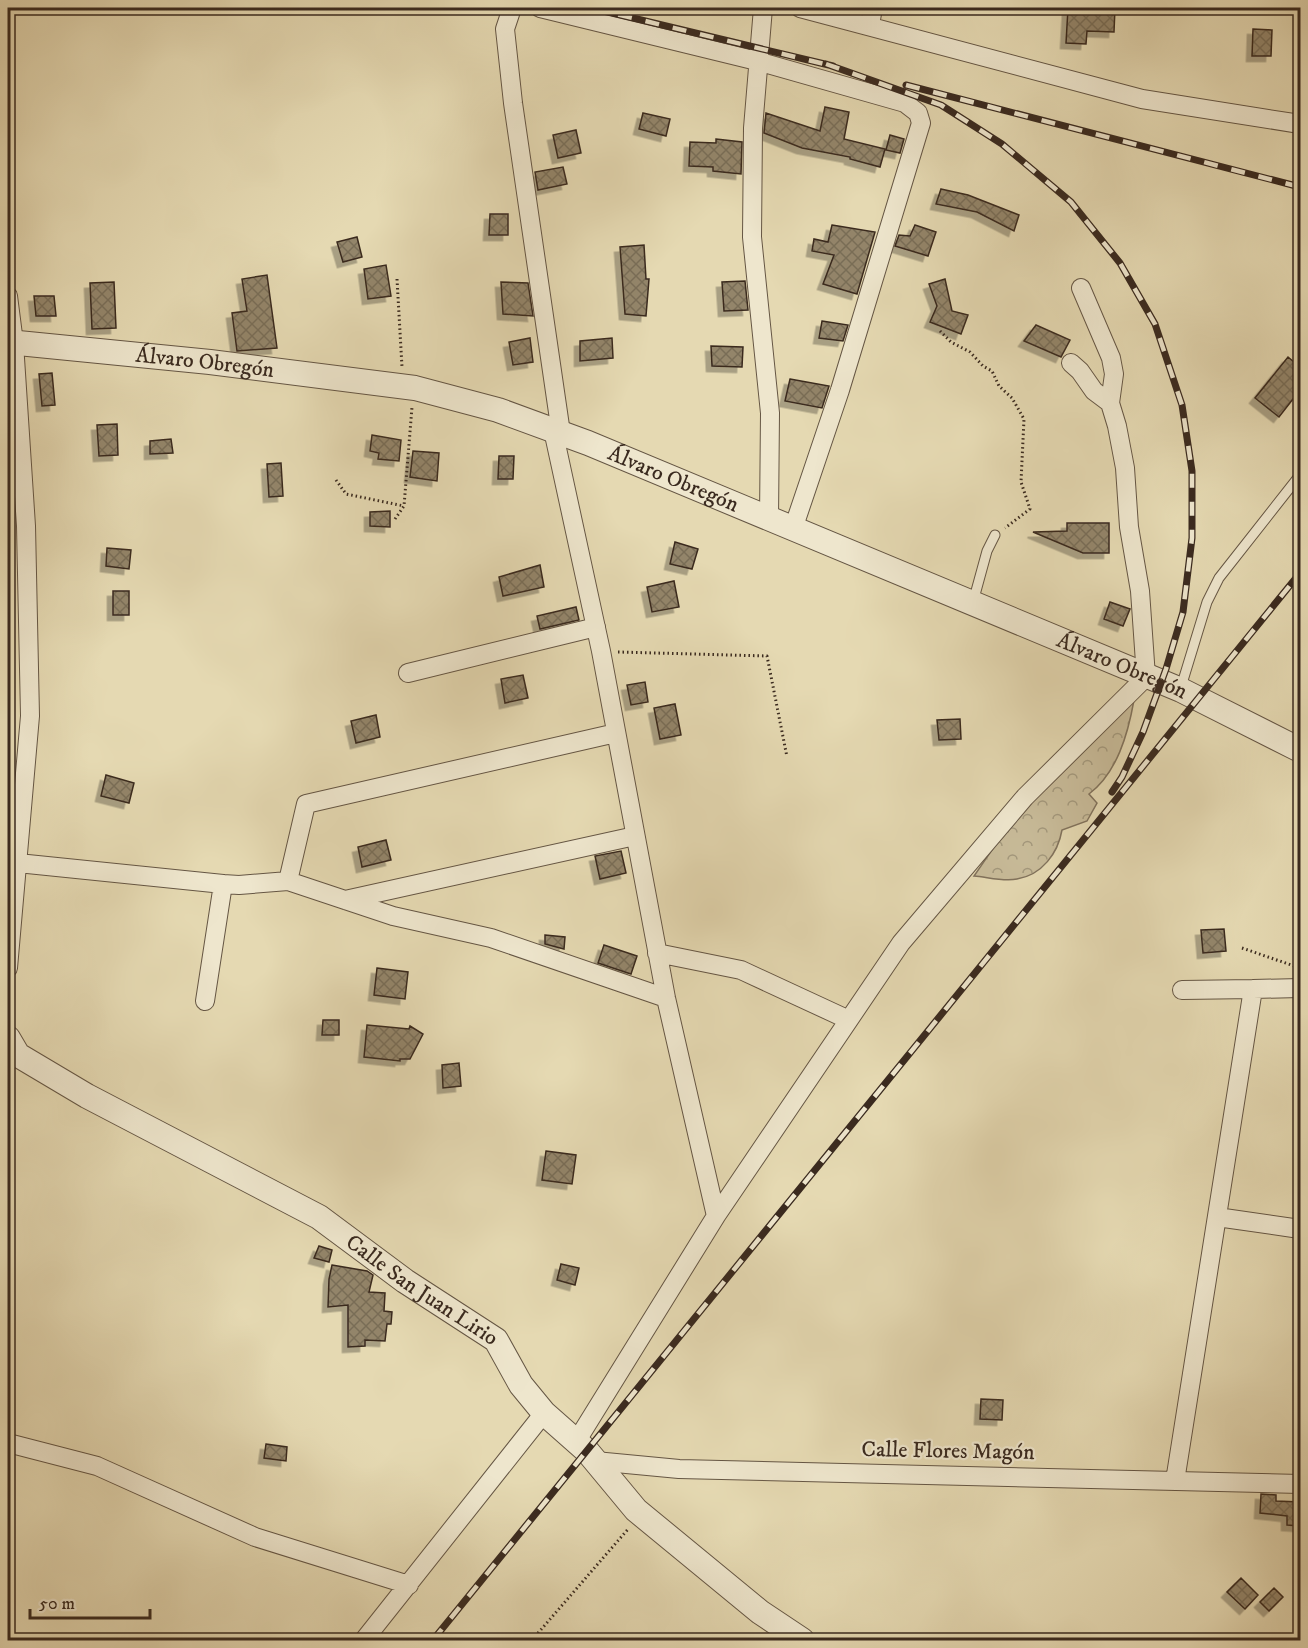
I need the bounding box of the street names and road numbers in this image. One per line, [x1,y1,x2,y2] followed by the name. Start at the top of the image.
[134,340,276,384] street label: Álvaro Obregón
[604,438,743,518] street label: Álvaro Obregón
[1053,625,1193,705] street label: Álvaro Obregón
[341,1228,503,1351] street label: Calle San Juan Lirio
[861,1436,1035,1466] street label: Calle Flores Magón

